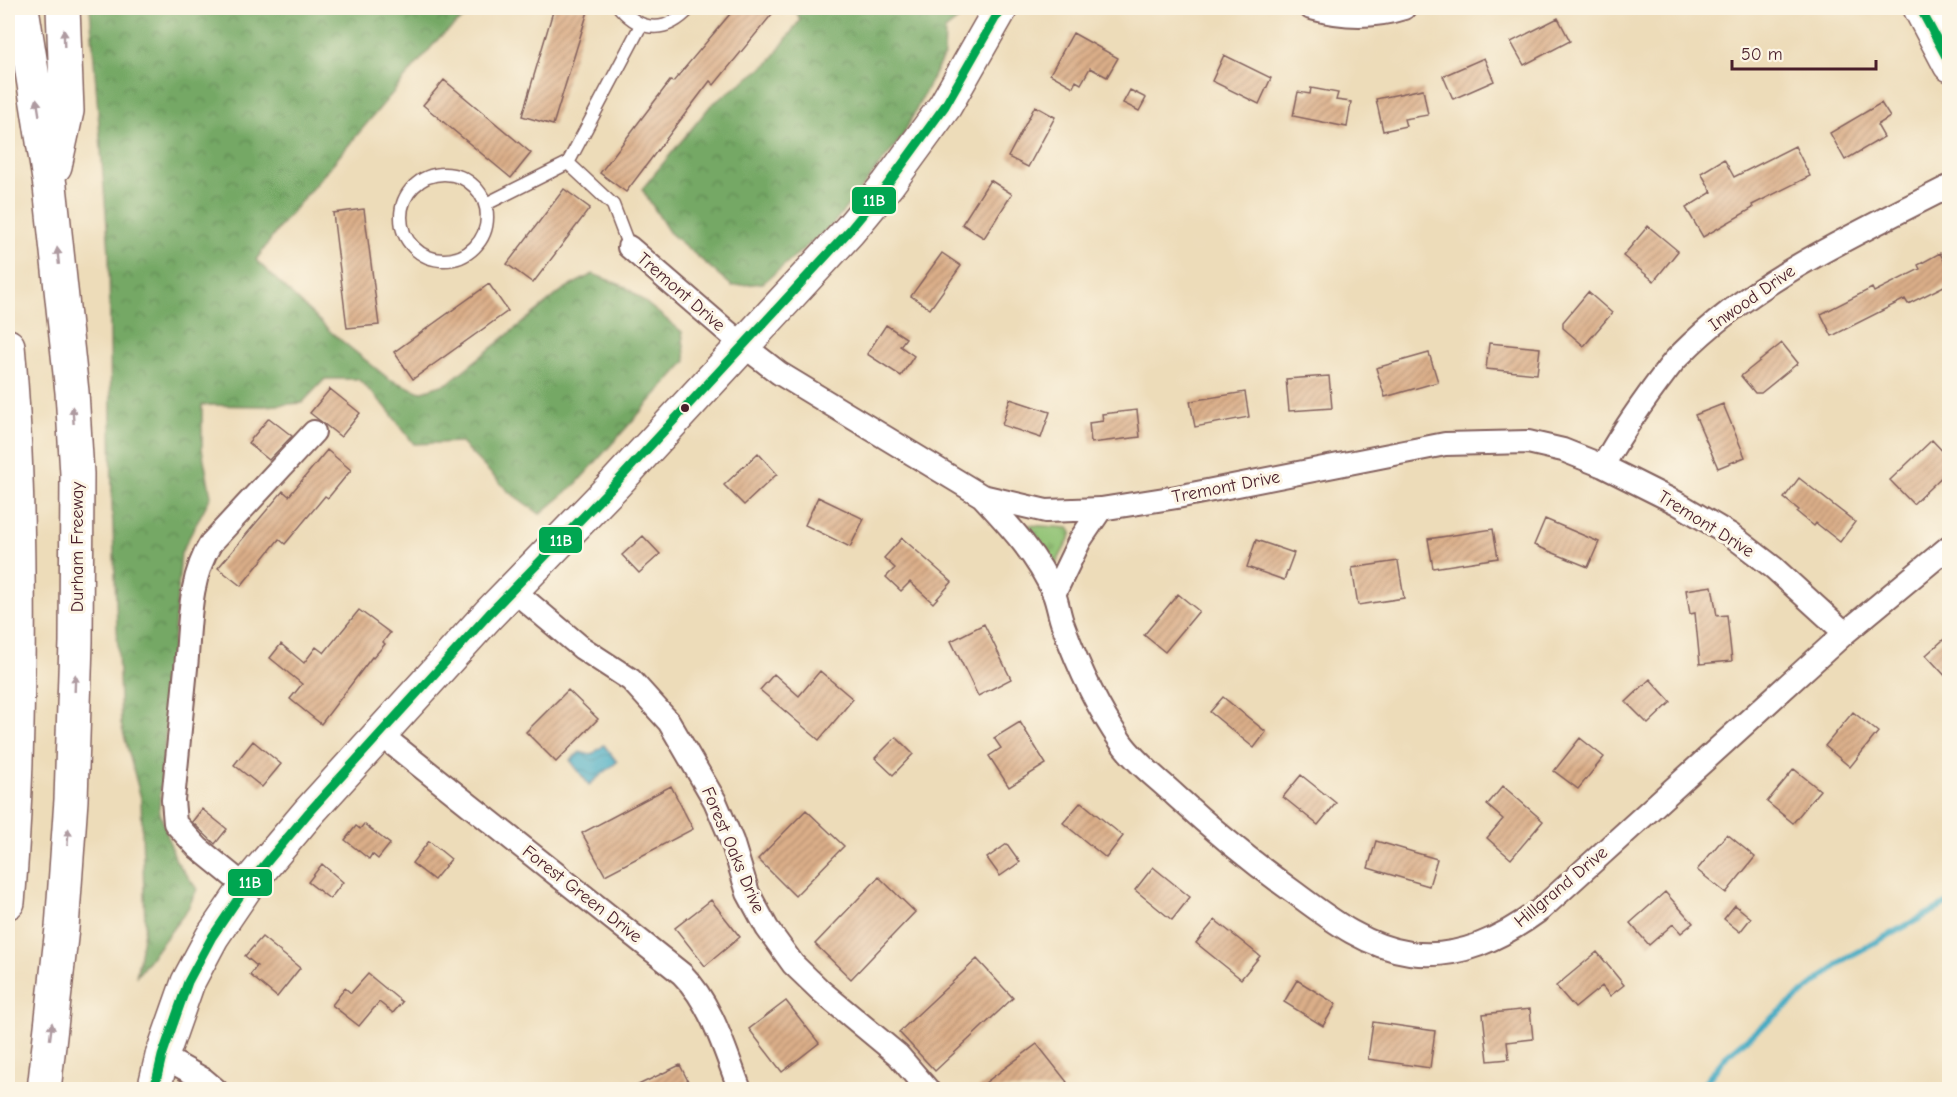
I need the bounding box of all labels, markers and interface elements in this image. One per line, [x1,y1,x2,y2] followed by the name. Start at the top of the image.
[60,29,69,48] one-way arrow
[1732,33,1876,71] scale bar
[1741,44,1783,65] text: 50 m
[34,97,43,116] one-way arrow
[851,186,897,215] line badge: 11B
[863,192,885,210] text: 11B
[53,247,63,266] one-way arrow
[633,248,729,336] street label: Tremont Drive
[1705,260,1799,336] street label: Inwood Drive
[679,402,691,414] unlabelled marker
[69,406,78,425] one-way arrow
[1170,466,1282,508] street label: Tremont Drive
[67,481,88,612] street label: Durham Freeway
[1654,486,1758,562] street label: Tremont Drive
[538,526,583,554] line badge: 11B
[550,532,572,550] text: 11B
[70,674,79,693] one-way arrow
[697,784,769,916] street label: Forest Oaks Drive
[63,828,73,847] one-way arrow
[518,841,646,947] street label: Forest Green Drive
[1510,842,1612,932] street label: Hillgrand Drive
[227,868,273,897] line badge: 11B
[239,874,261,892] text: 11B
[47,1022,56,1041] one-way arrow

